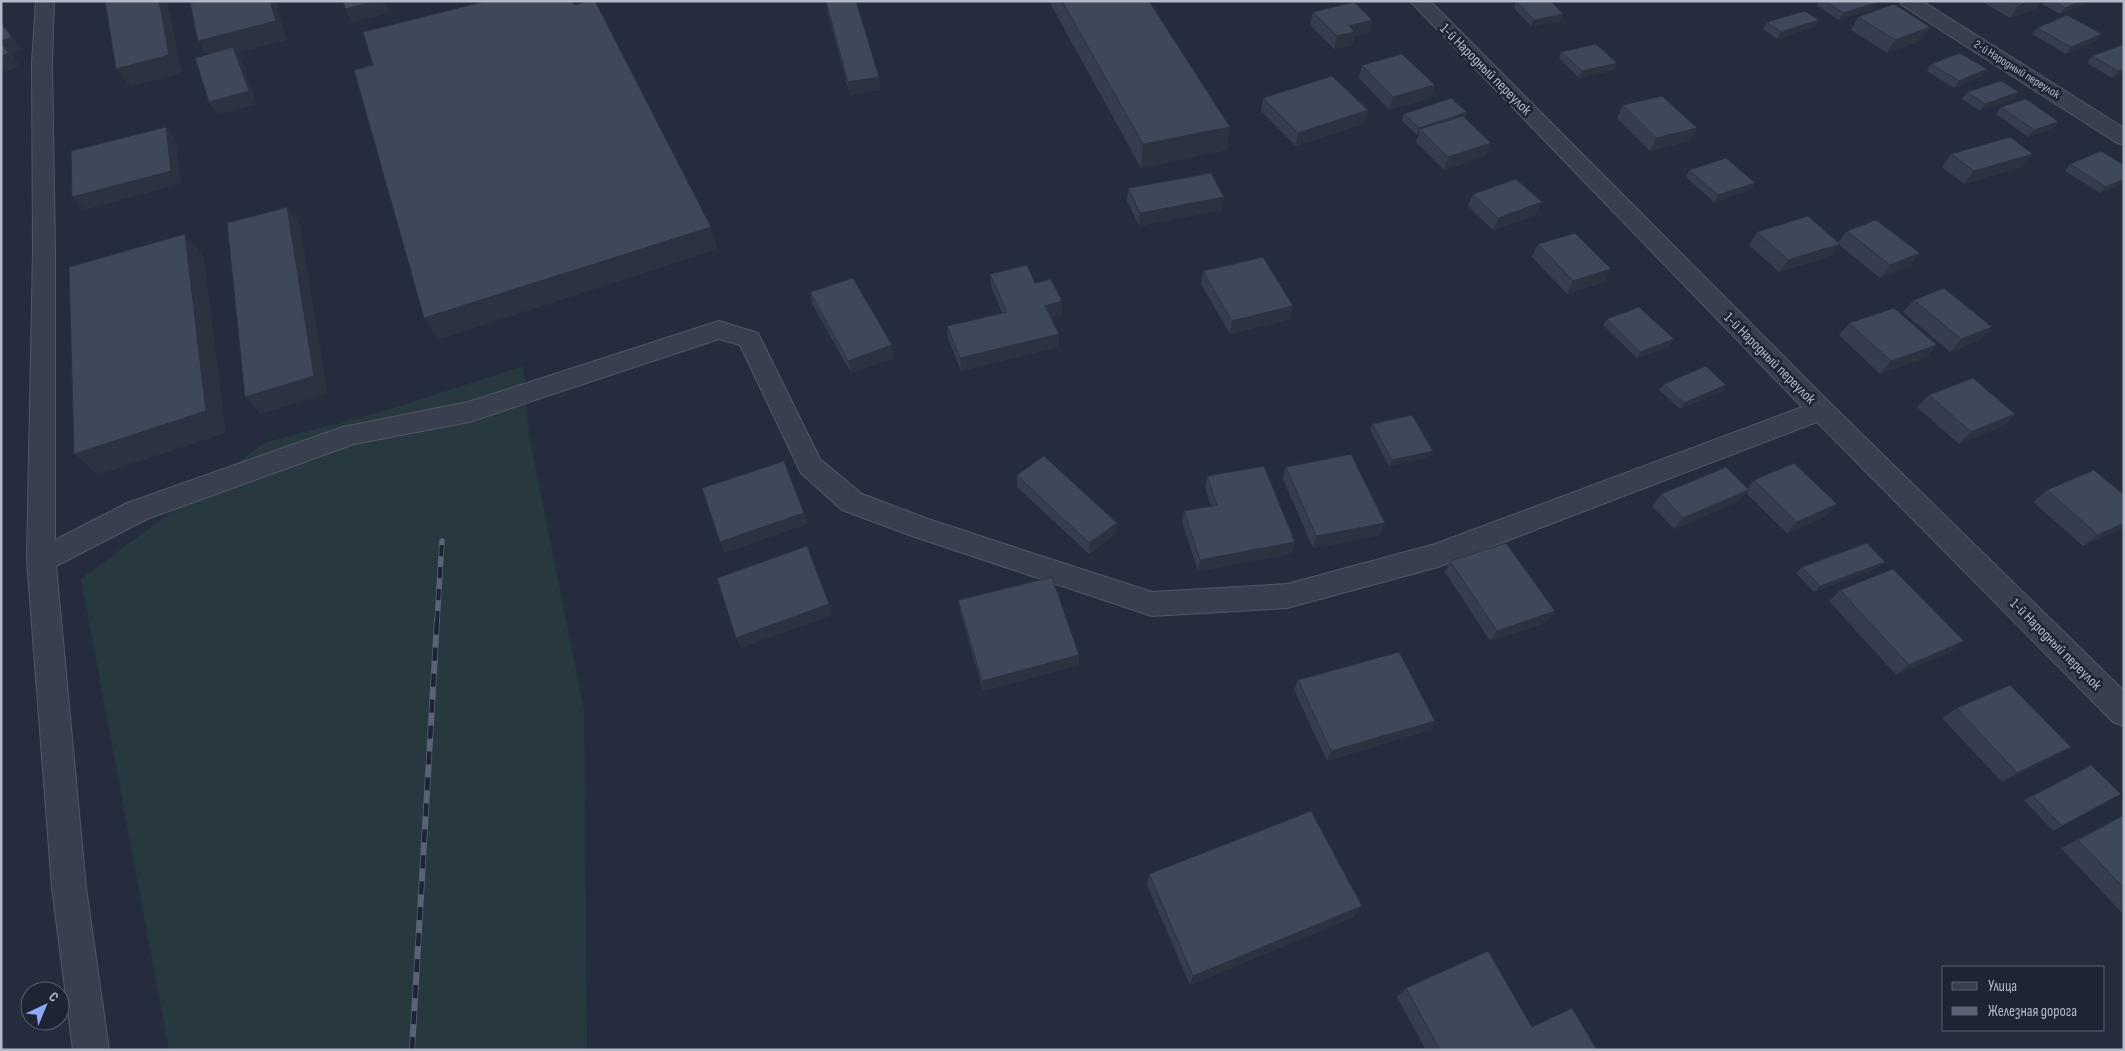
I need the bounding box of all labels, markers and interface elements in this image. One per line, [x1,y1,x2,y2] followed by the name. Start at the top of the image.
[1436,19,1536,120] street label: 1-й Народный переулок
[1971,37,2063,102] street label: 2-й Народный переулок
[1720,308,1820,409] street label: 1-й Народный переулок
[2006,594,2106,695] street label: 1-й Народный переулок
[1942,966,2105,1031] legend
[1988,977,2017,996] text: Улица
[20,981,70,1031] north arrow
[45,988,62,1006] text: С
[1988,1002,2077,1021] text: Железная дорога

